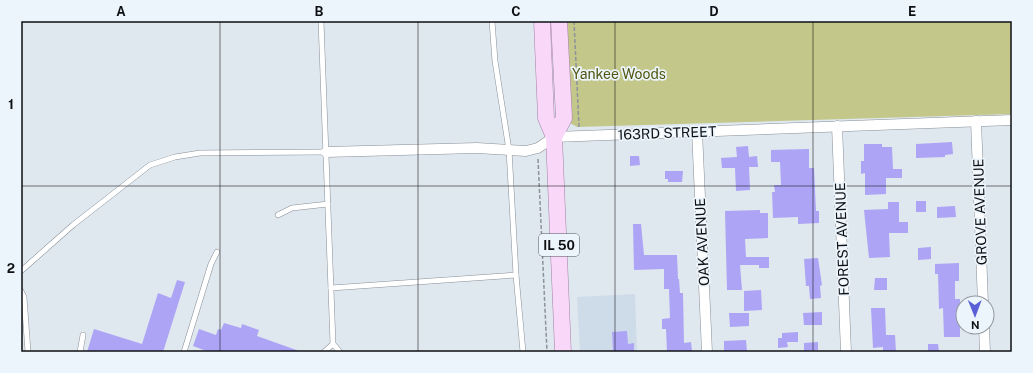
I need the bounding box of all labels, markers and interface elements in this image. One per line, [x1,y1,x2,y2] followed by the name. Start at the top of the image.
[116,4,126,19] text: A
[315,4,324,19] text: B
[511,4,521,19] text: C
[709,4,719,19] text: D
[908,4,916,19] text: E
[572,66,666,82] park label: Yankee Woods
[8,97,14,112] text: 1
[617,123,717,143] street label: 163RD STREET
[970,158,990,266] street label: GROVE AVENUE
[832,182,852,296] street label: FOREST AVENUE
[692,198,712,286] street label: OAK AVENUE
[539,234,579,256] road number: IL 50
[7,261,15,276] text: 2
[955,295,995,335] north arrow
[971,319,980,331] text: N

